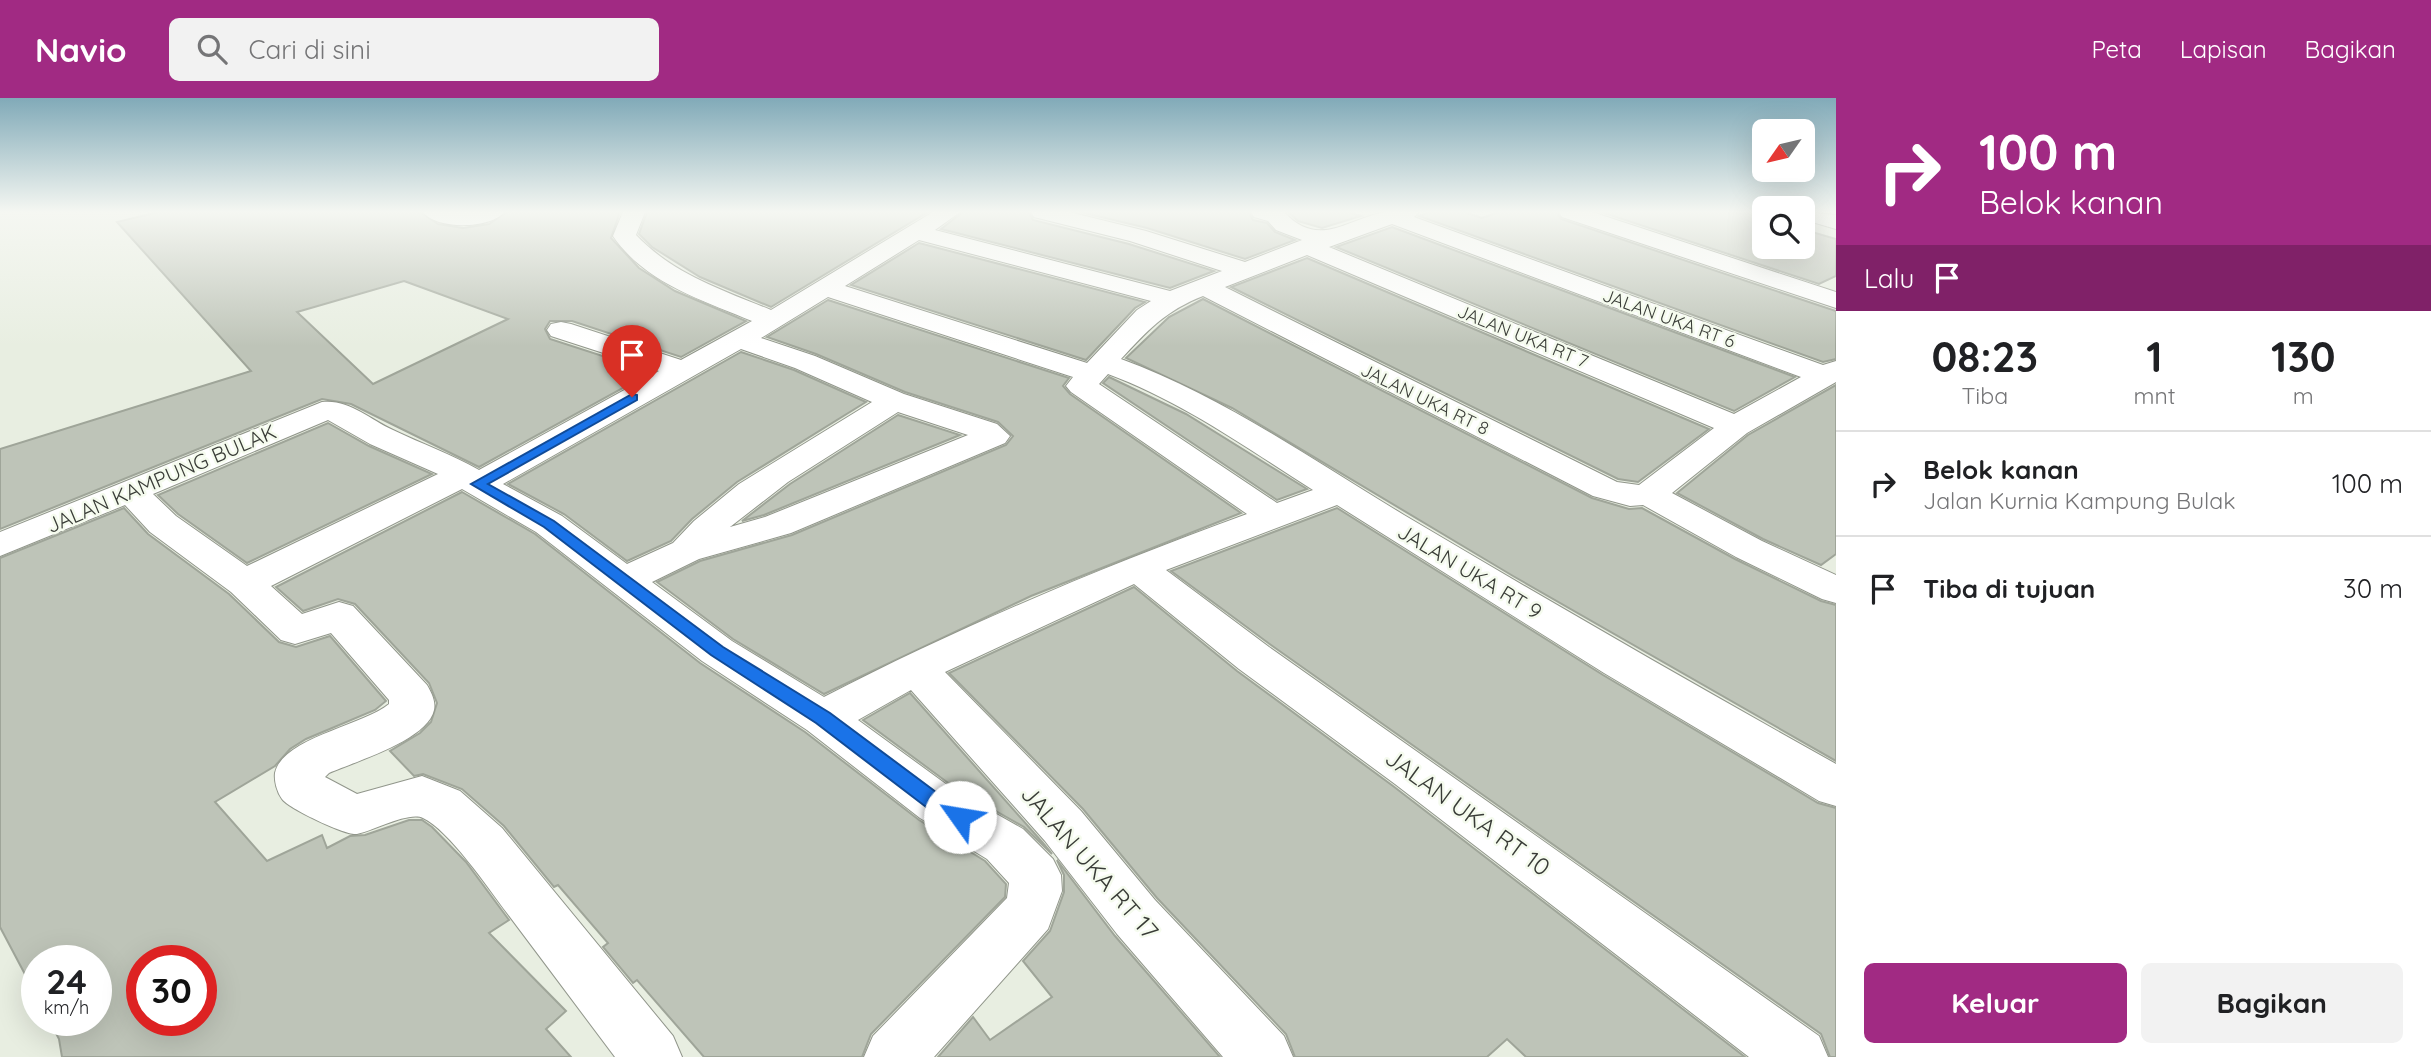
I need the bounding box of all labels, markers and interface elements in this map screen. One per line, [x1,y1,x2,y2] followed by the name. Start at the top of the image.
[169,18,659,81] search box
[35,29,127,70] text: Navio
[193,30,231,68] icon: search
[249,33,371,66] text: Cari di sini
[2091,34,2142,64] text: Peta
[2180,34,2267,64] text: Lapisan
[2305,34,2396,64] text: Bagikan
[1752,119,1815,182] north arrow
[1752,119,1815,259] map controls
[1979,121,2117,182] text: 100 m
[1864,126,1955,217] icon: right
[1979,182,2163,222] text: Belok kanan
[1752,196,1815,259] button: search
[1928,259,1966,297] icon: arrive
[1864,262,1914,295] text: Lalu
[1599,283,1739,353] street label: JALAN UKA RT 6
[1454,299,1592,373] street label: JALAN UKA RT 7
[602,325,662,397] pin
[1931,330,2038,383] text: 08:23
[2146,330,2163,383] text: 1
[2271,330,2336,383] text: 130
[613,336,651,374] icon: arrive
[1357,358,1493,440] street label: JALAN UKA RT 8
[1961,381,2008,410] text: Tiba
[2133,381,2176,410] text: mnt
[2293,381,2314,410] text: m
[42,418,280,538] street label: JALAN KAMPUNG BULAK
[1923,453,2079,486] text: Belok kanan
[1864,465,1902,503] icon: right
[2332,467,2403,500] text: 100 m
[1923,486,2236,515] text: Jalan Kurnia Kampung Bulak
[1393,518,1547,624] street label: JALAN UKA RT 9
[1864,570,1902,608] icon: arrive
[1923,572,2095,605] text: Tiba di tujuan
[2343,572,2403,605] text: 30 m
[1380,742,1556,882] street label: JALAN UKA RT 10
[1015,779,1165,945] street label: JALAN UKA RT 17
[923,780,997,854] position arrow
[126,945,217,1036] speed limit sign: 30
[46,959,87,1003] text: 24
[1864,963,2127,1043] button: Keluar
[2141,963,2403,1043] button: Bagikan
[44,996,89,1019] text: km/h

